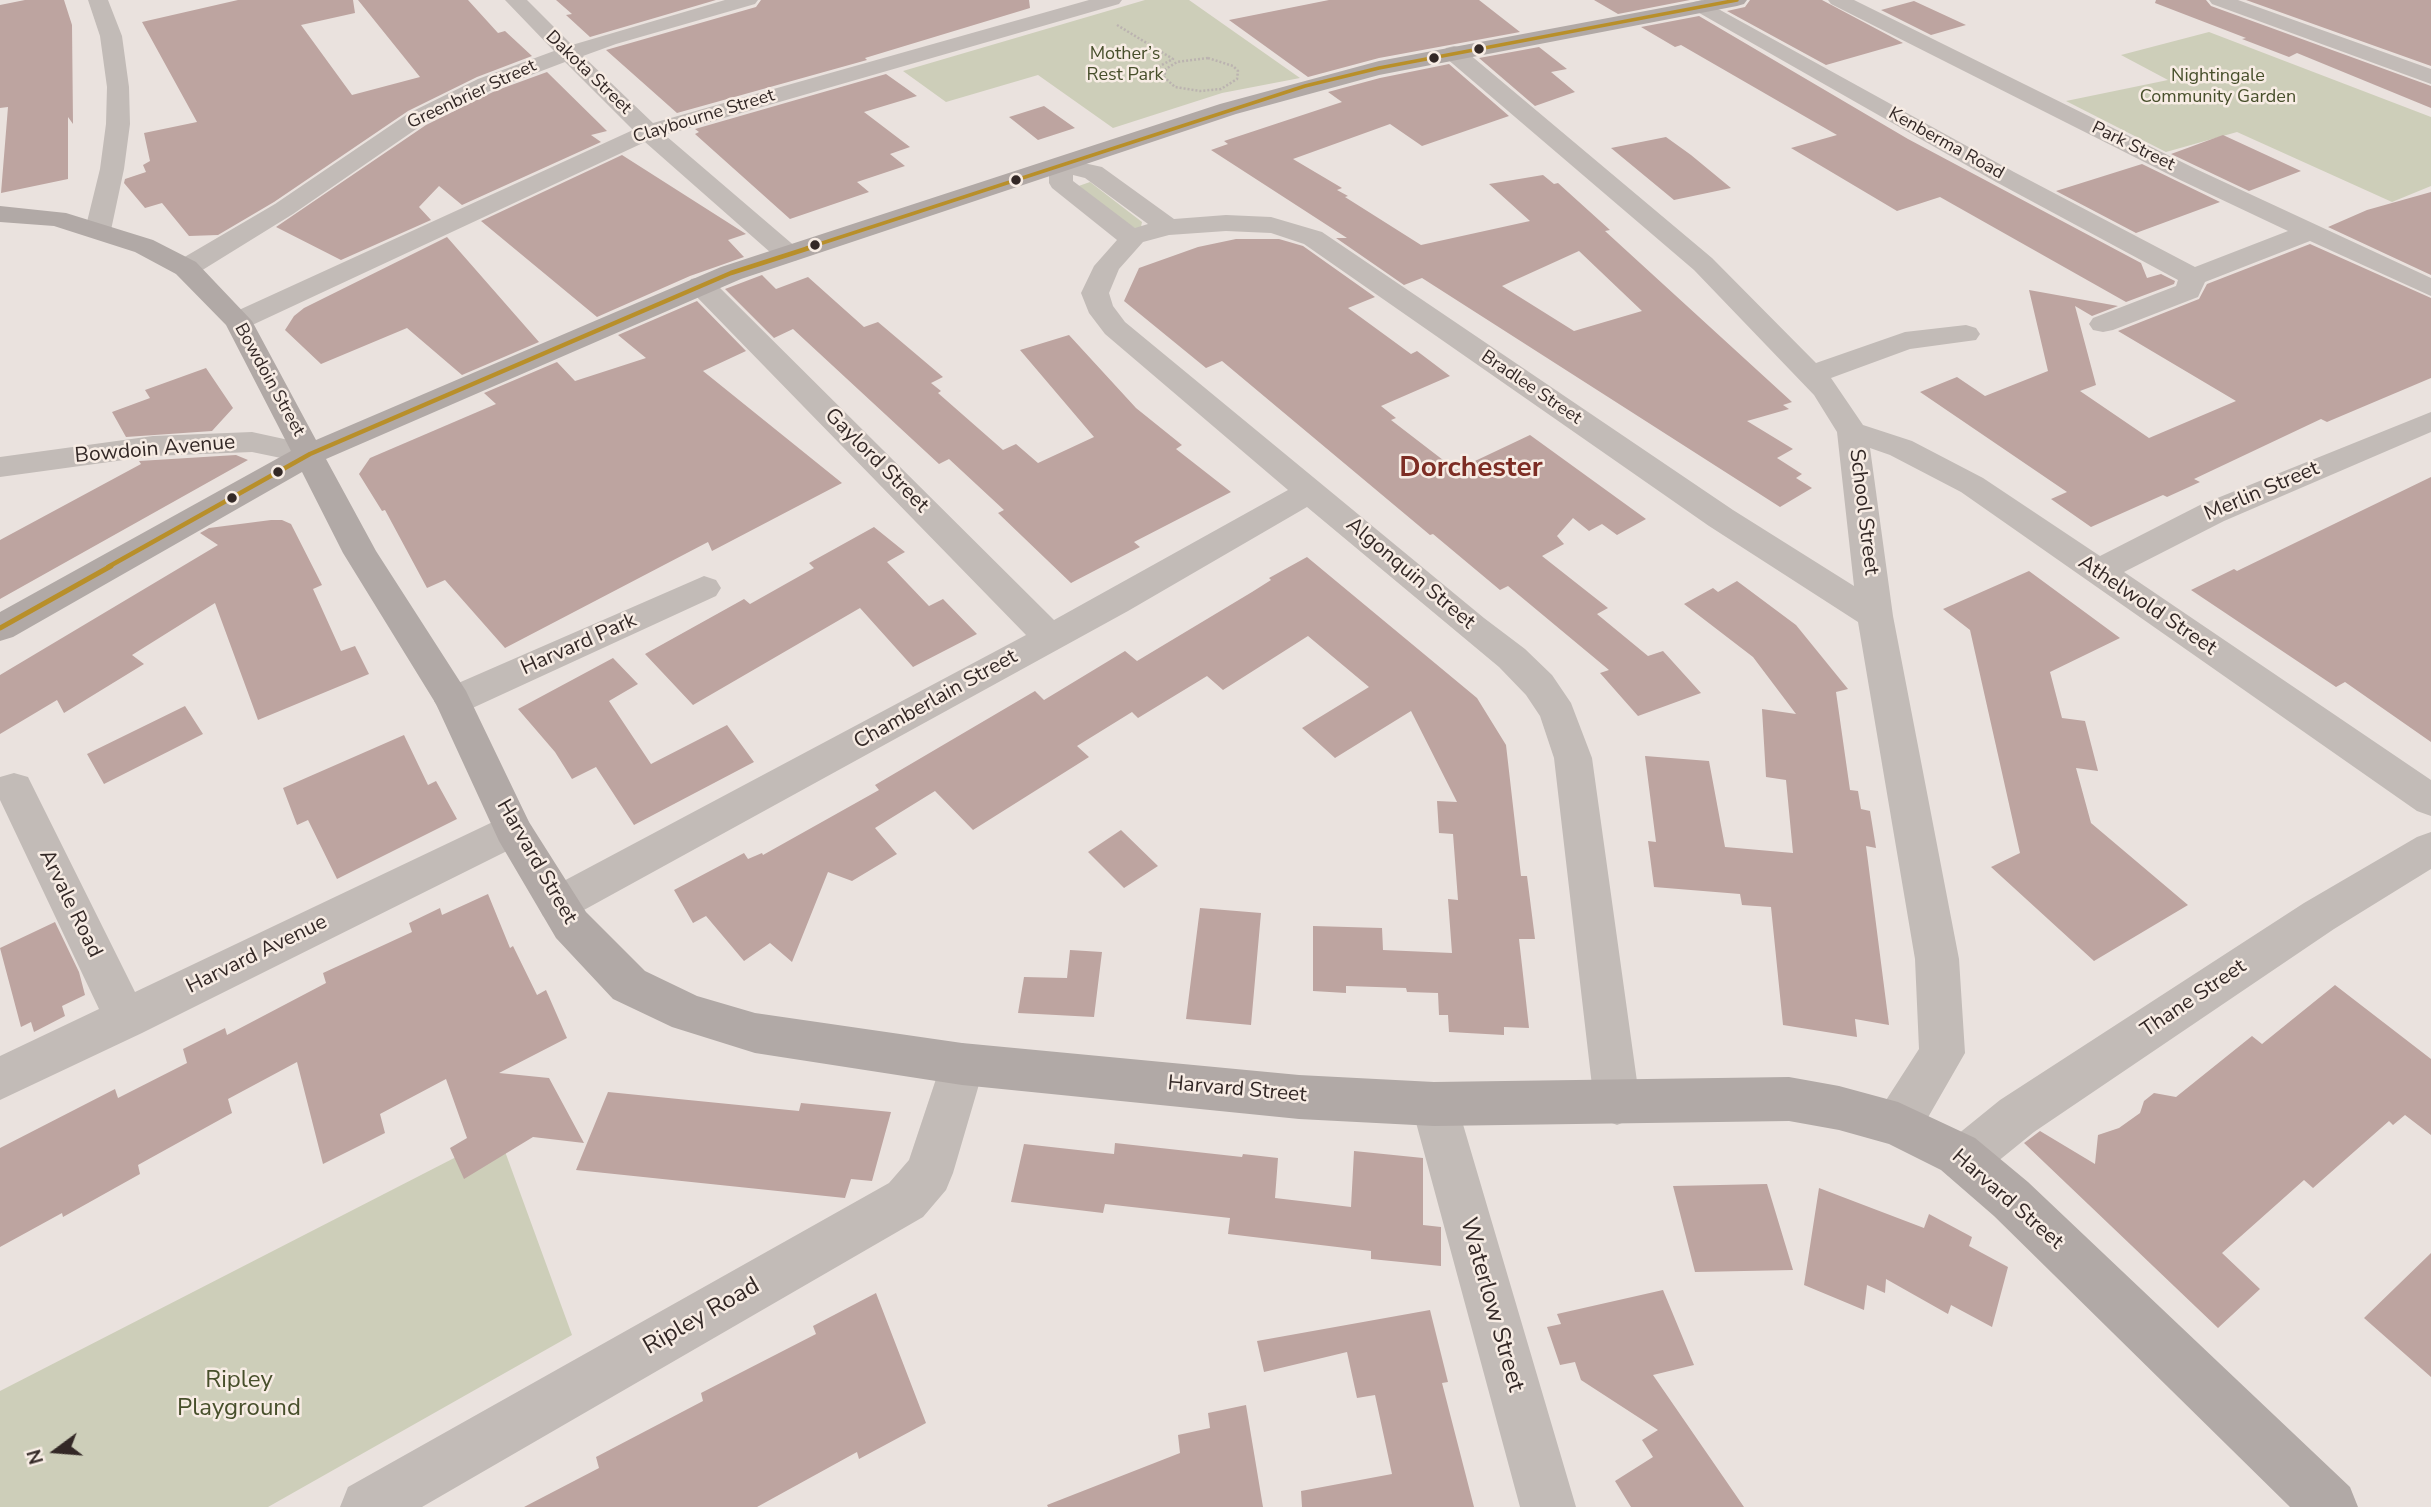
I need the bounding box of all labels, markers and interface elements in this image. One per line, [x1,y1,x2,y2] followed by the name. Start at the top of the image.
[541,27,635,119] street label: Dakota Street
[1472,42,1486,56] unlabelled marker
[1087,44,1163,86] park label: Mother’s Rest Park
[1427,51,1441,65] unlabelled marker
[404,56,540,134] street label: Greenbrier Street
[2140,66,2296,108] park label: Nightingale Community Garden
[631,85,777,149] street label: Claybourne Street
[1884,103,2008,185] street label: Kenberma Road
[2088,118,2178,176] street label: Park Street
[1009,173,1023,187] unlabelled marker
[808,238,822,252] unlabelled marker
[229,320,309,440] street label: Bowdoin Street
[1477,346,1585,430] street label: Bradlee Street
[819,404,933,518] street label: Gaylord Street
[74,430,236,470] street label: Bowdoin Avenue
[1843,448,1883,576] street label: School Street
[1399,452,1543,486] district label: Dorchester
[2201,456,2323,528] street label: Merlin Street
[271,465,285,479] unlabelled marker
[225,491,239,505] unlabelled marker
[1340,513,1480,635] street label: Algonquin Street
[2073,550,2221,662] street label: Athelwold Street
[517,608,641,682] street label: Harvard Park
[850,645,1022,755] street label: Chamberlain Street
[490,795,582,929] street label: Harvard Street
[33,846,107,962] street label: Arvale Road
[183,910,331,1000] street label: Harvard Avenue
[2137,955,2251,1043] street label: Thane Street
[1167,1071,1307,1109] street label: Harvard Street
[1946,1145,2068,1255] street label: Harvard Street
[1452,1215,1530,1395] street label: Waterlow Street
[639,1272,765,1362] street label: Ripley Road
[177,1367,301,1423] park label: Ripley Playground
[21,1416,91,1486] north arrow
[21,1446,50,1467] text: N

